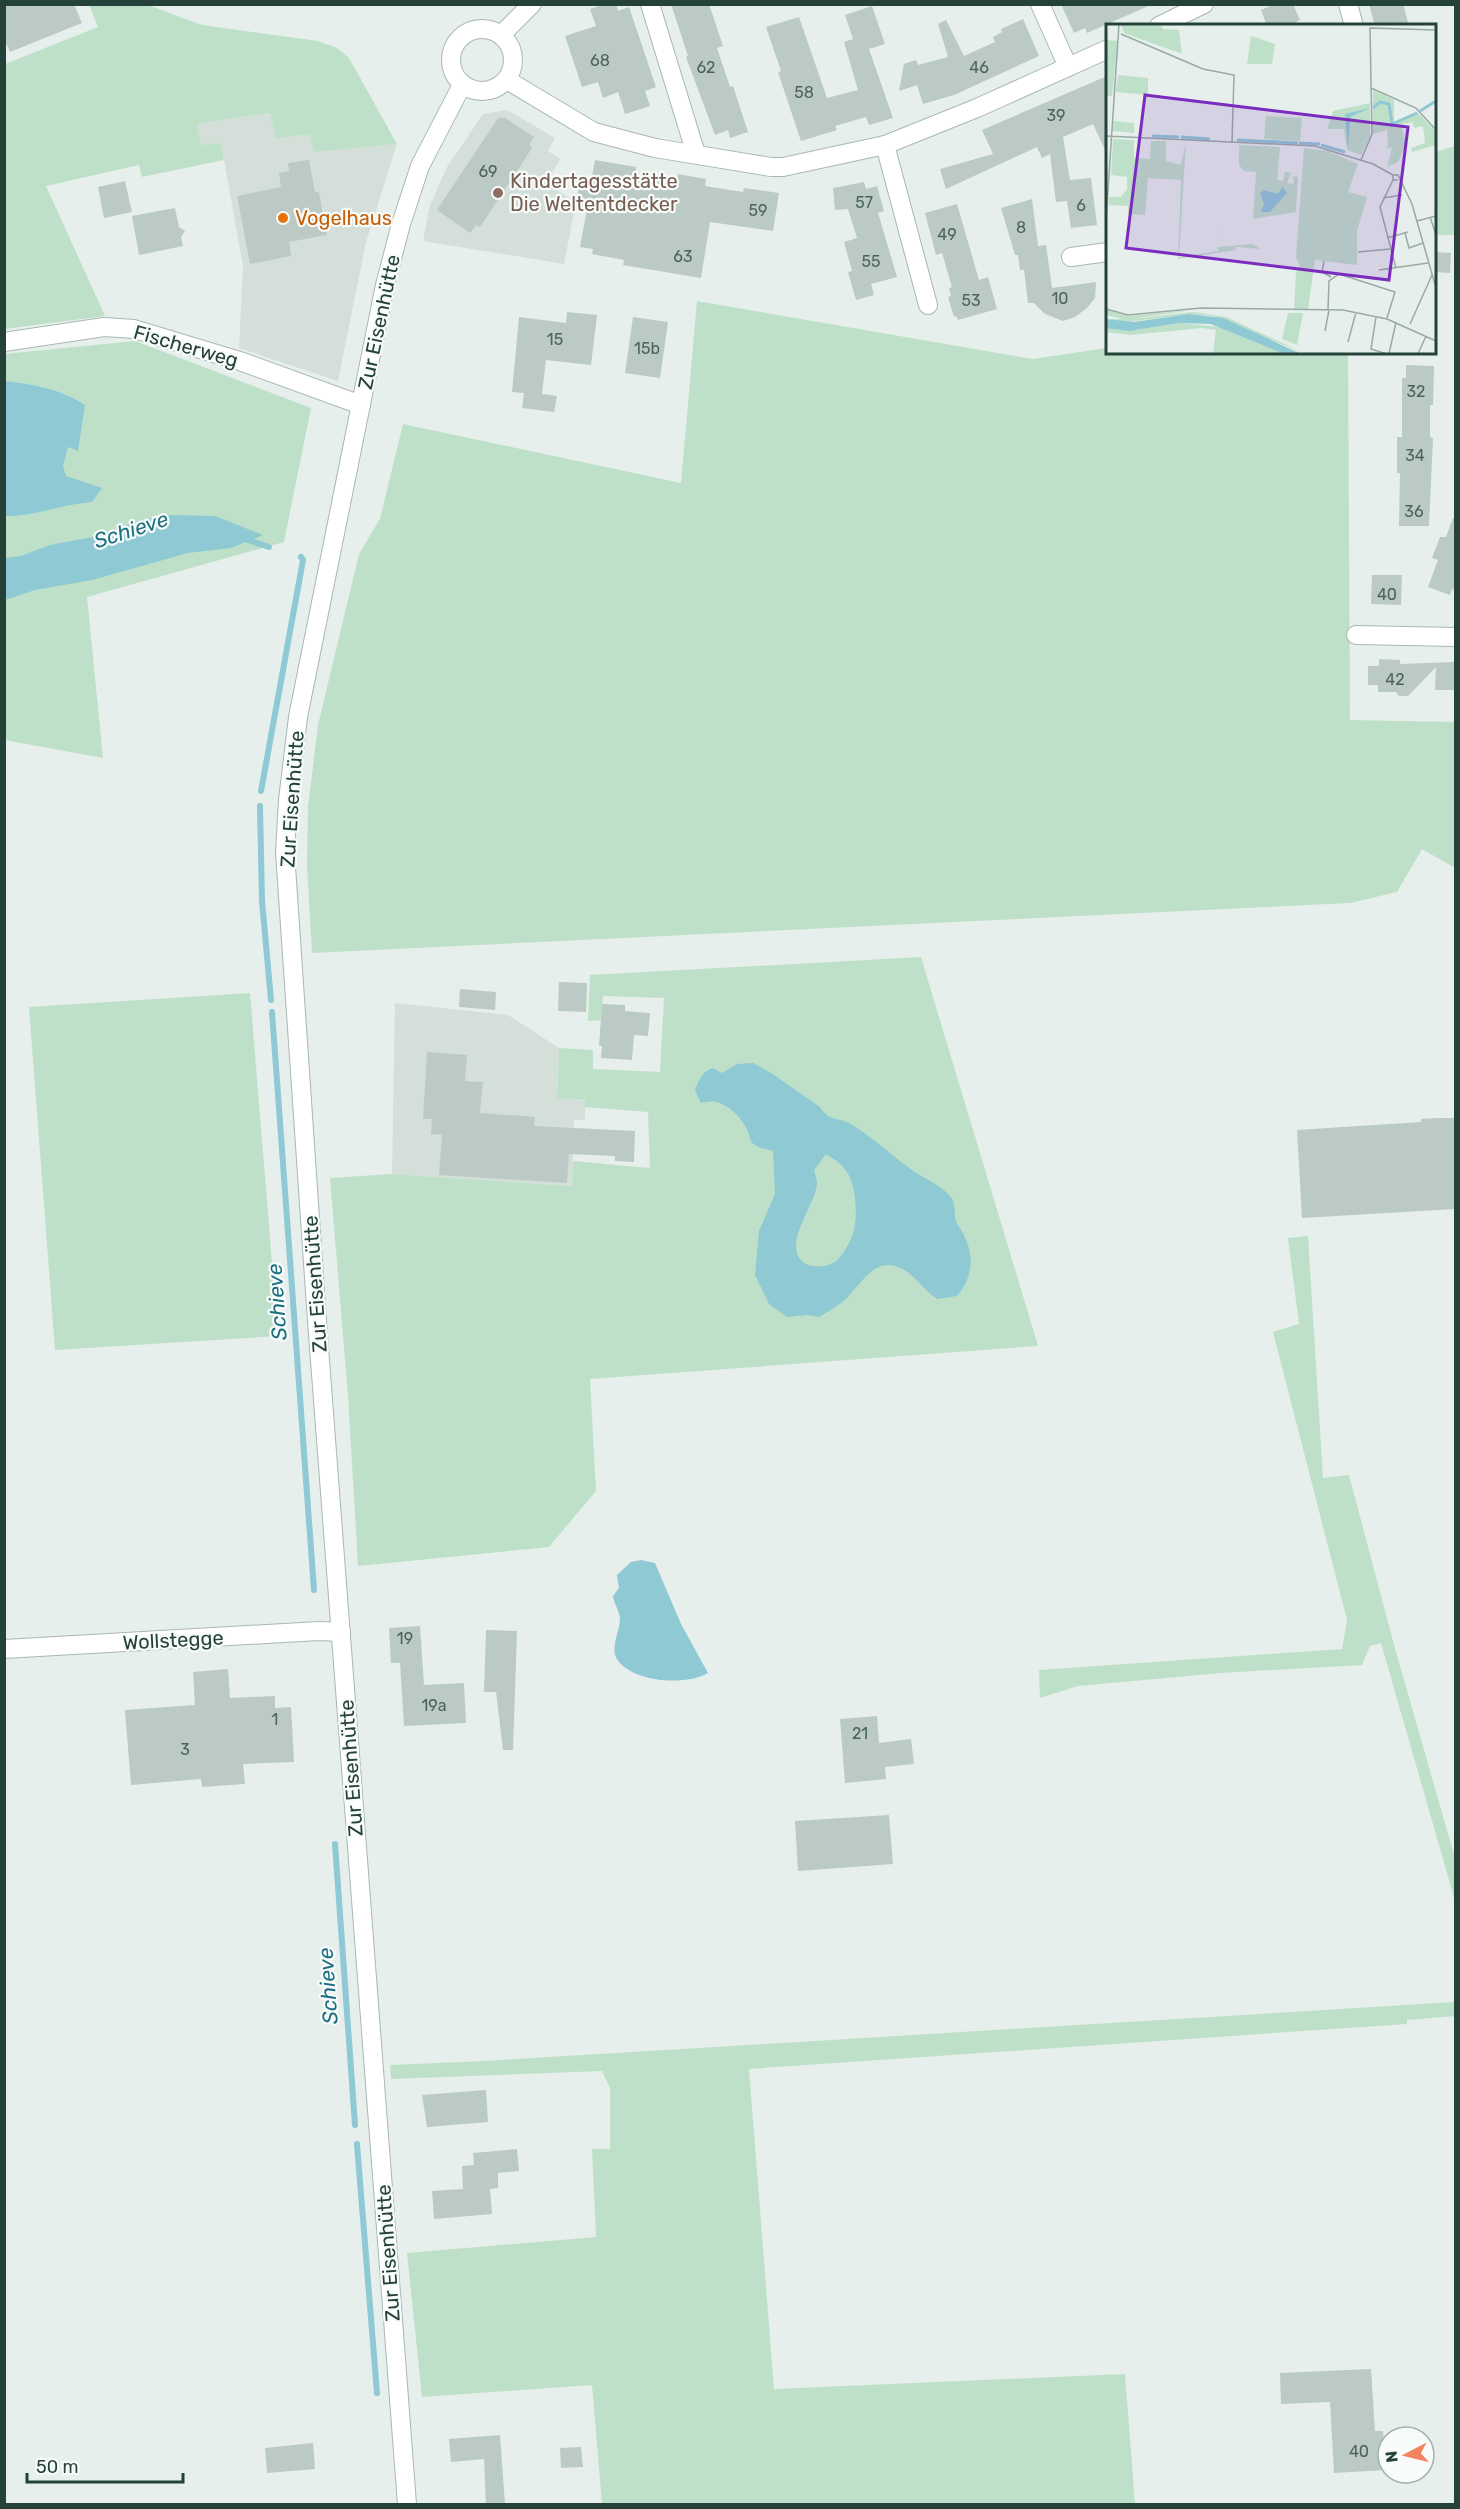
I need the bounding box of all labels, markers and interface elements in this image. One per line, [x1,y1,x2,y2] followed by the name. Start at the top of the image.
[1106,24,1436,354] inset map
[590,51,610,70] house number: 68
[696,58,716,77] house number: 62
[969,58,989,77] house number: 46
[794,83,814,102] house number: 58
[1046,106,1066,125] house number: 39
[478,162,498,181] house number: 69
[510,169,678,216] place label: Kindertagesstätte Die Weltentdecker
[491,186,505,200] marker: Kindertagesstätte Die Weltentdecker
[855,193,873,212] house number: 57
[1076,196,1086,215] house number: 6
[749,201,768,220] house number: 59
[295,206,392,230] place label: Vogelhaus
[276,211,290,225] marker: Vogelhaus
[1016,218,1026,237] house number: 8
[937,225,957,244] house number: 49
[673,247,693,266] house number: 63
[353,252,405,392] street label: Zur Eisenhütte
[861,252,881,271] house number: 55
[1051,289,1069,308] house number: 10
[961,291,981,310] house number: 53
[131,320,241,372] street label: Fischerweg
[547,330,563,349] house number: 15
[634,339,660,358] house number: 15b
[1406,382,1426,401] house number: 32
[1405,446,1425,465] house number: 34
[1404,502,1424,521] house number: 36
[91,506,171,553] water label: Schieve
[1377,585,1397,604] house number: 40
[1385,670,1405,689] house number: 42
[275,730,309,868] street label: Zur Eisenhütte
[298,1215,332,1353] street label: Zur Eisenhütte
[261,1263,292,1341] water label: Schieve
[122,1625,224,1655] street label: Wollstegge
[397,1629,413,1648] house number: 19
[421,1696,447,1715] house number: 19a
[334,1699,368,1837] street label: Zur Eisenhütte
[272,1710,278,1729] house number: 1
[852,1724,868,1743] house number: 21
[180,1740,190,1759] house number: 3
[312,1947,343,2025] water label: Schieve
[371,2184,405,2322] street label: Zur Eisenhütte
[1376,2425,1436,2485] north arrow
[1349,2442,1369,2461] house number: 40
[27,2446,183,2484] scale bar
[1381,2450,1402,2464] text: N
[36,2456,79,2478] text: 50 m

